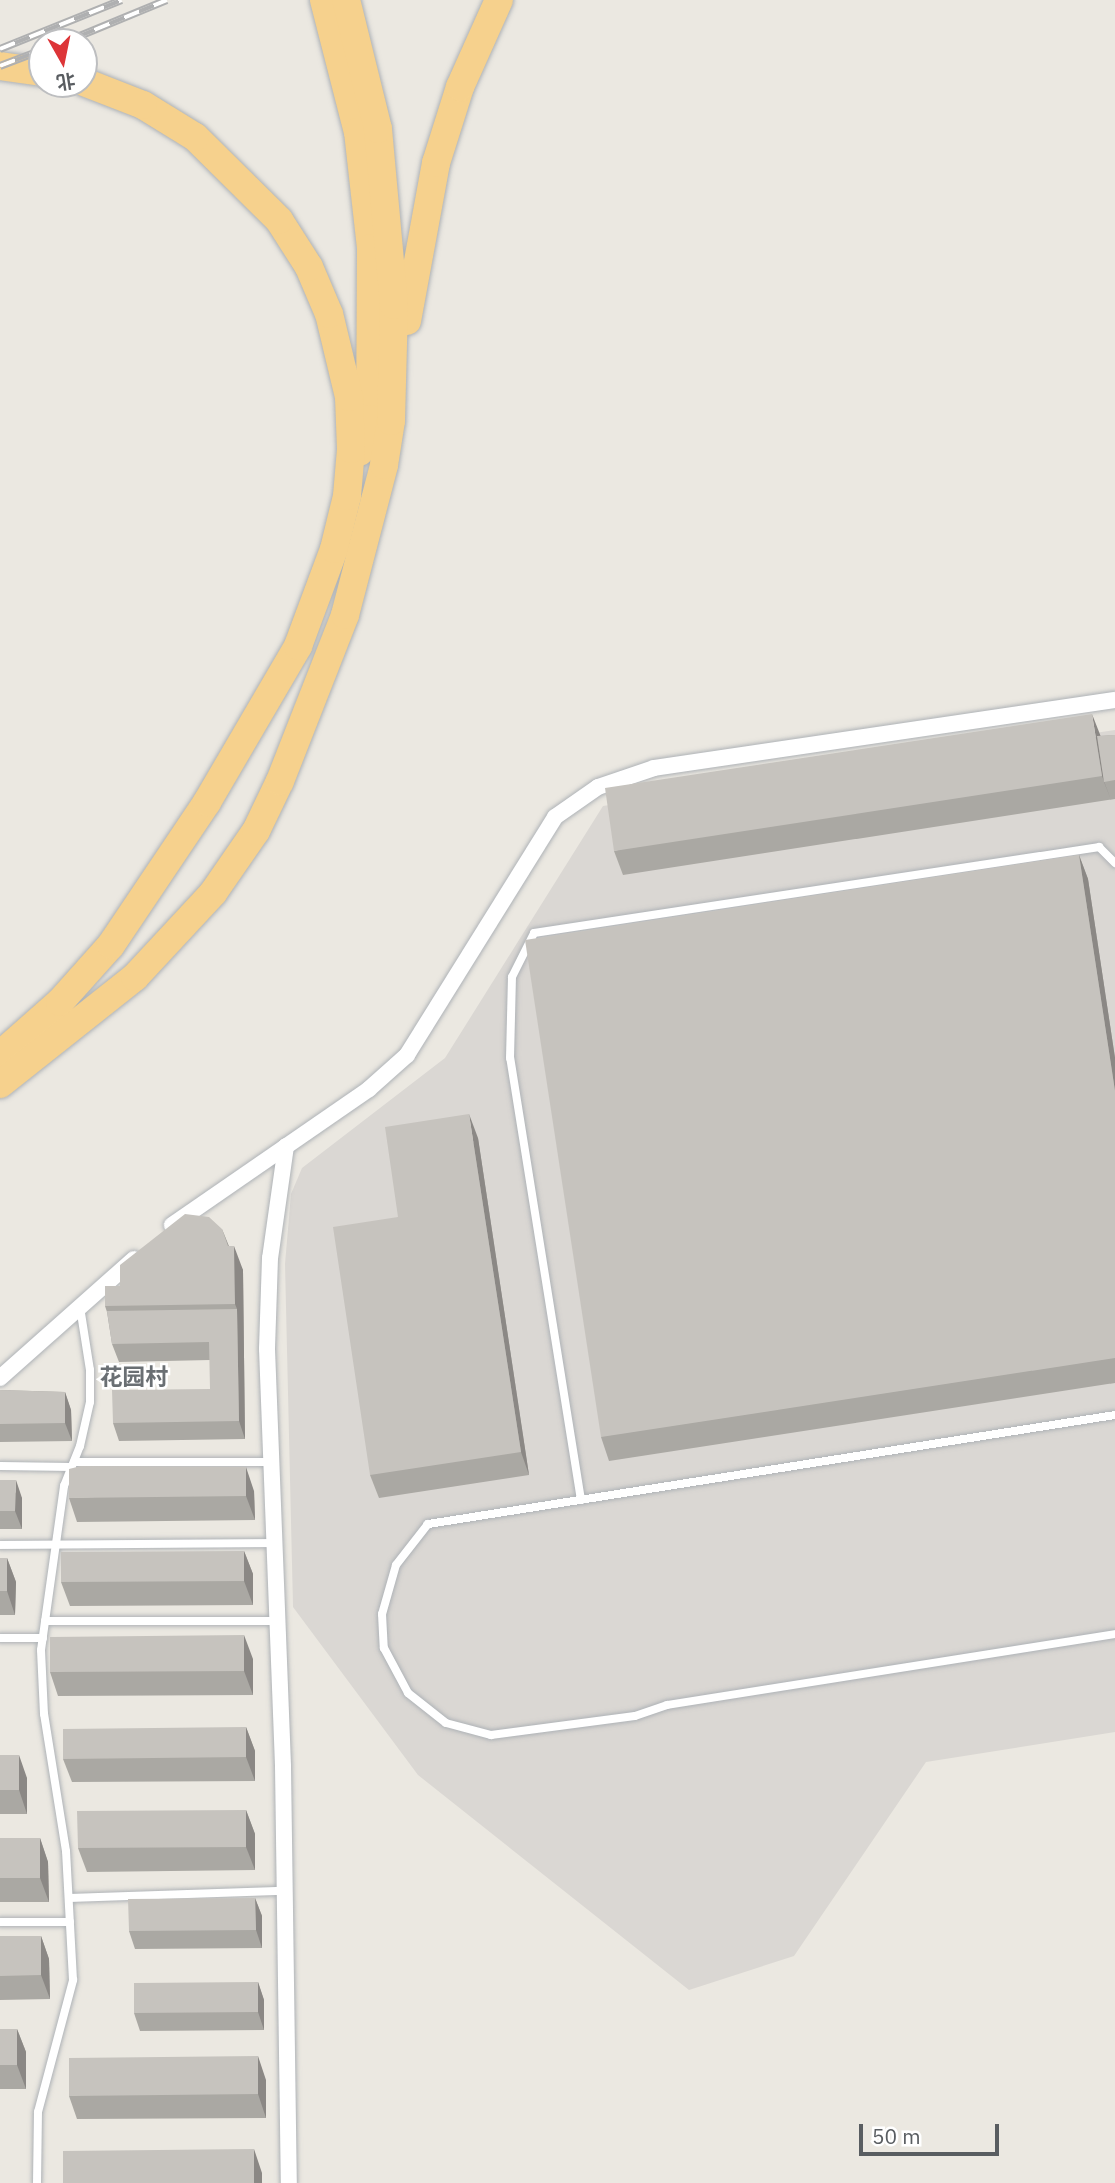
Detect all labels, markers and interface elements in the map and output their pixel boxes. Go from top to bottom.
north arrow [28,28,98,98]
text: 北 [55,68,77,95]
district label: 花园村 [100,1362,168,1390]
scale bar [863,2110,1003,2154]
text: 50 m [872,2122,921,2150]

